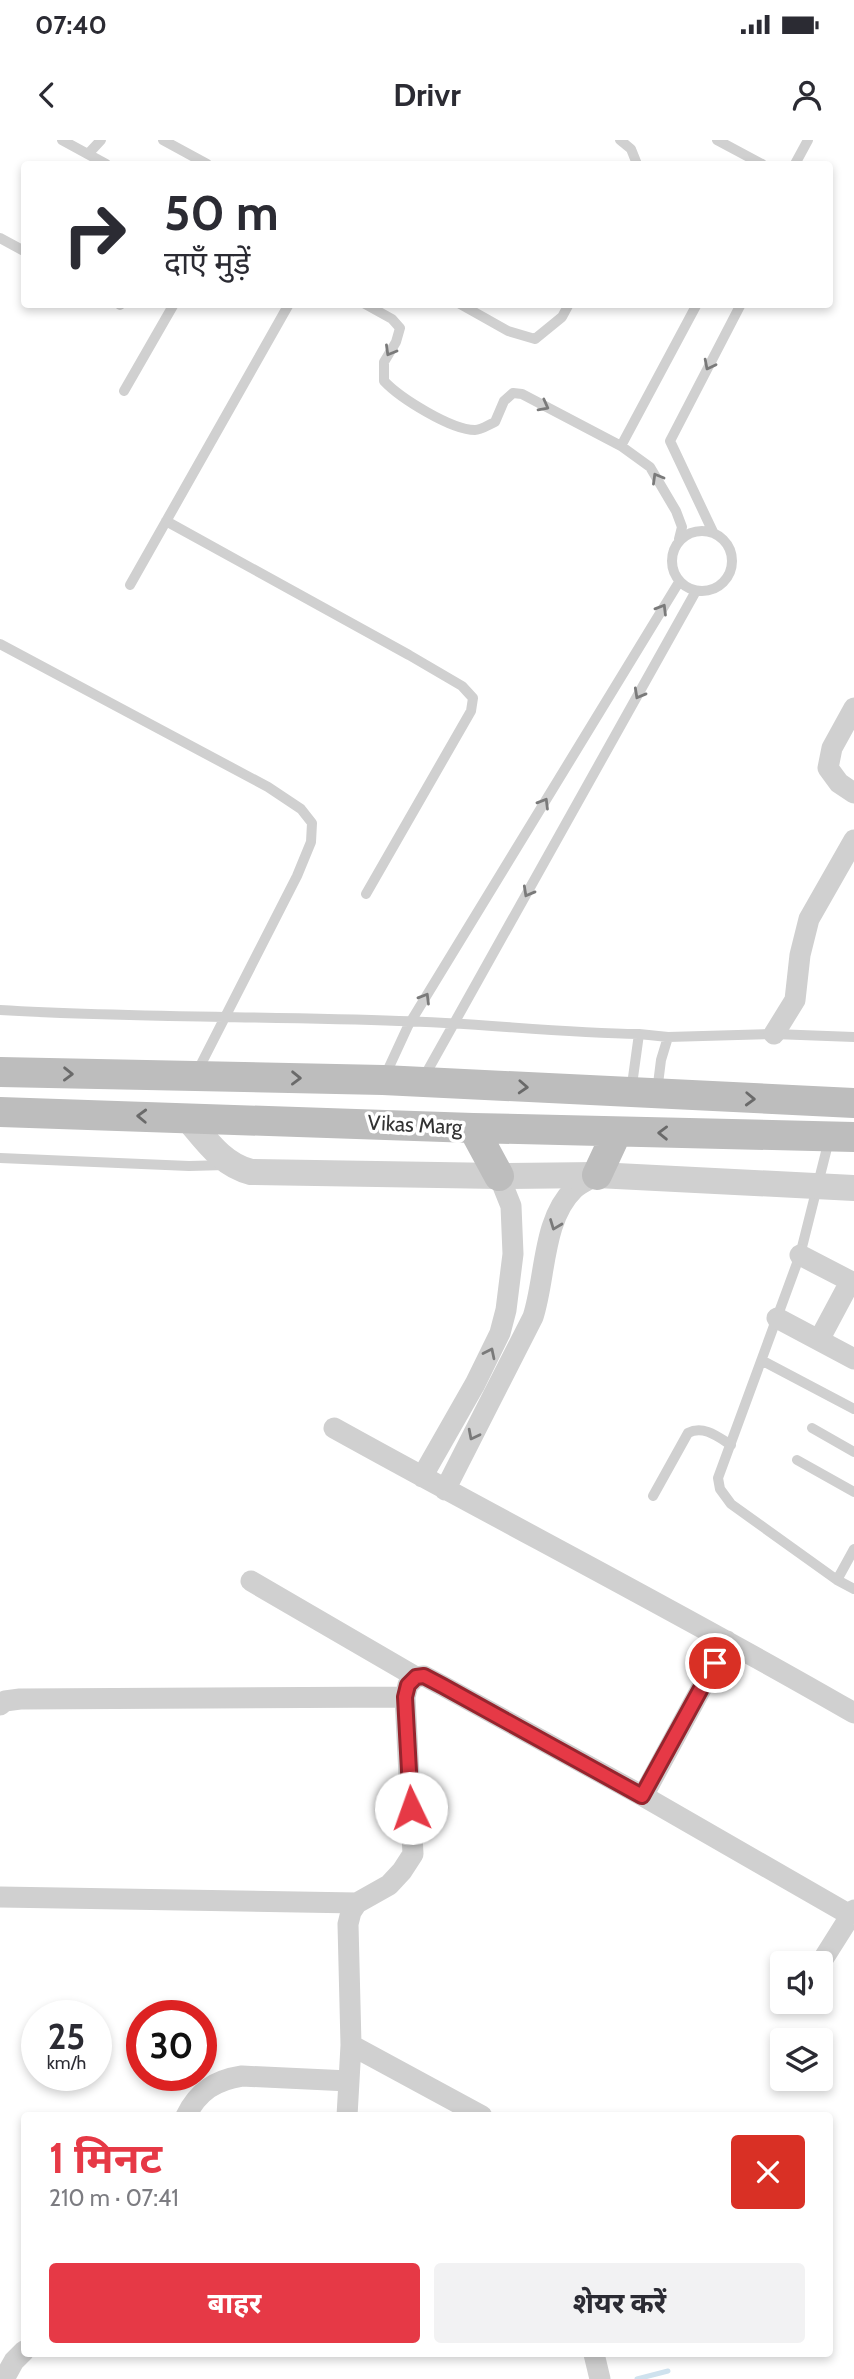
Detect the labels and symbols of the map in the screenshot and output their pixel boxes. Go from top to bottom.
one-way arrow [386,343,399,356]
one-way arrow [704,358,718,370]
one-way arrow [537,397,549,411]
one-way arrow [652,472,665,485]
one-way arrow [653,603,666,616]
one-way arrow [634,687,647,699]
one-way arrow [535,798,548,811]
one-way arrow [523,885,536,897]
one-way arrow [417,992,430,1005]
one-way arrow [63,1066,74,1081]
one-way arrow [290,1071,301,1086]
one-way arrow [518,1080,529,1095]
one-way arrow [745,1092,756,1107]
one-way arrow [136,1109,147,1124]
street label: Vikas Marg [367,1110,464,1139]
one-way arrow [658,1125,669,1140]
one-way arrow [549,1218,563,1230]
one-way arrow [482,1348,496,1360]
one-way arrow [468,1428,482,1440]
pin [685,1633,745,1693]
position arrow [374,1771,448,1845]
speed limit sign: 30 [126,2000,217,2091]

